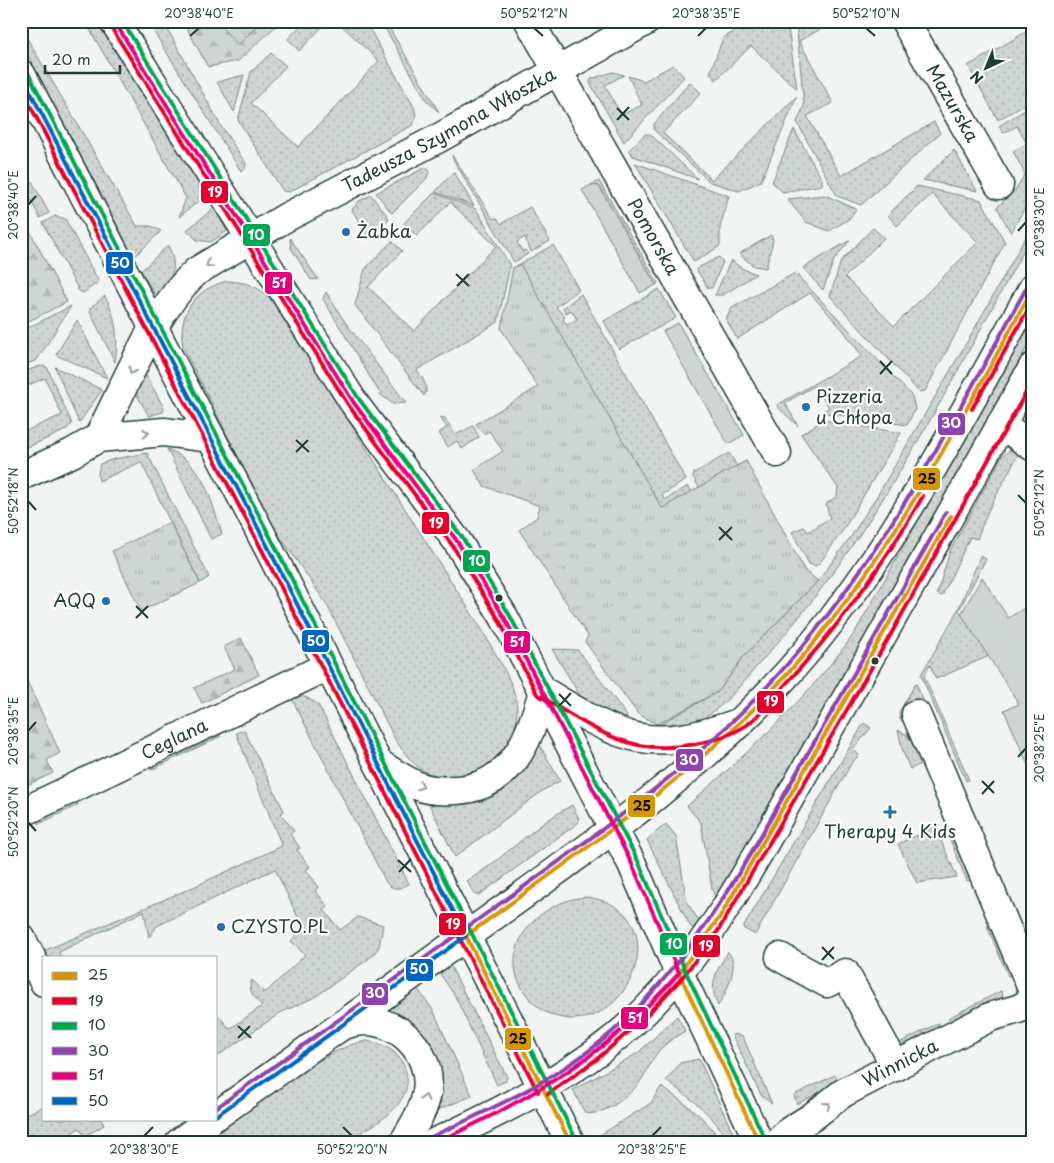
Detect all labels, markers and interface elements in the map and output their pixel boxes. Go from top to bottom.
text: 20°38'40"E [164,4,234,22]
text: 50°52'12"N [500,4,568,22]
text: 20°38'35"E [672,4,740,22]
text: 50°52'10"N [832,4,900,22]
scale bar [45,42,120,74]
north arrow [962,42,1012,92]
text: 20 m [52,47,91,70]
street label: Tadeusza Szymona Włoszka [337,59,561,198]
street label: Mazurska [920,59,987,147]
text: N [965,66,988,89]
text: 20°38'40"E [4,170,22,240]
line badge: 19 [200,180,229,204]
text: 19 [207,181,223,202]
text: 20°38'30"E [1030,187,1048,257]
street label: Pomorska [621,193,687,280]
place label: Żabka [356,217,412,244]
line badge: 10 [242,223,271,247]
text: 10 [247,224,265,245]
marker: Żabka [340,226,352,238]
line badge: 50 [105,251,134,275]
text: 50 [110,252,130,273]
one-way arrow [206,257,215,267]
line badge: 51 [264,271,293,295]
text: 51 [271,272,287,293]
one-way arrow [128,366,138,375]
place label: Pizzeria u Chłopa [816,382,892,430]
marker: Pizzeria u Chłopa [800,401,812,413]
line badge: 30 [937,412,966,436]
text: 30 [941,412,961,433]
one-way arrow [142,427,150,438]
text: 50°52'18"N [4,467,22,535]
line badge: 25 [912,467,941,491]
text: 25 [918,468,936,489]
text: 50°52'12"N [1030,469,1048,537]
line badge: 19 [421,511,450,535]
text: 19 [428,512,444,533]
line badge: 10 [462,549,491,573]
text: 10 [468,550,486,571]
place label: AQQ [53,586,96,613]
unlabelled marker [494,593,504,603]
marker: AQQ [100,595,112,607]
line badge: 50 [301,629,330,653]
text: 50 [306,630,326,651]
line badge: 51 [503,630,531,654]
text: 51 [509,631,525,652]
unlabelled marker [870,656,880,666]
line badge: 19 [756,690,785,714]
text: 19 [763,690,779,711]
text: 20°38'35"E [4,697,22,765]
street label: Ceglana [136,710,212,766]
text: 20°38'25"E [1030,713,1048,783]
line badge: 30 [675,748,704,772]
text: 30 [679,749,699,770]
one-way arrow [416,780,425,790]
text: 50°52'20"N [4,786,22,858]
line badge: 25 [627,794,656,818]
text: 25 [633,795,651,816]
marker: Therapy 4 Kids [883,805,897,819]
place label: Therapy 4 Kids [824,817,956,844]
place label: CZYSTO.PL [231,912,328,939]
line badge: 19 [438,912,467,936]
text: 19 [445,913,461,934]
marker: CZYSTO.PL [215,921,227,933]
line badge: 10 [659,932,688,956]
text: 10 [665,933,683,954]
line badge: 19 [692,934,721,958]
text: 19 [698,935,714,956]
legend [42,956,218,1120]
line badge: 50 [405,958,434,982]
text: 50 [409,958,429,979]
text: 25 [88,962,108,985]
line badge: 30 [361,982,389,1006]
text: 30 [365,982,385,1003]
text: 19 [88,988,104,1011]
line badge: 51 [620,1006,649,1030]
text: 51 [627,1007,643,1028]
text: 10 [88,1012,106,1035]
line badge: 25 [504,1027,532,1051]
text: 25 [509,1028,527,1049]
street label: Winnicka [857,1031,943,1093]
text: 30 [88,1038,109,1061]
text: 51 [88,1062,104,1085]
text: 50 [88,1088,109,1111]
one-way arrow [419,1094,430,1102]
one-way arrow [821,1102,830,1110]
text: 20°38'30"E [109,1140,179,1158]
text: 50°52'20"N [316,1140,388,1158]
text: 20°38'25"E [617,1140,687,1158]

